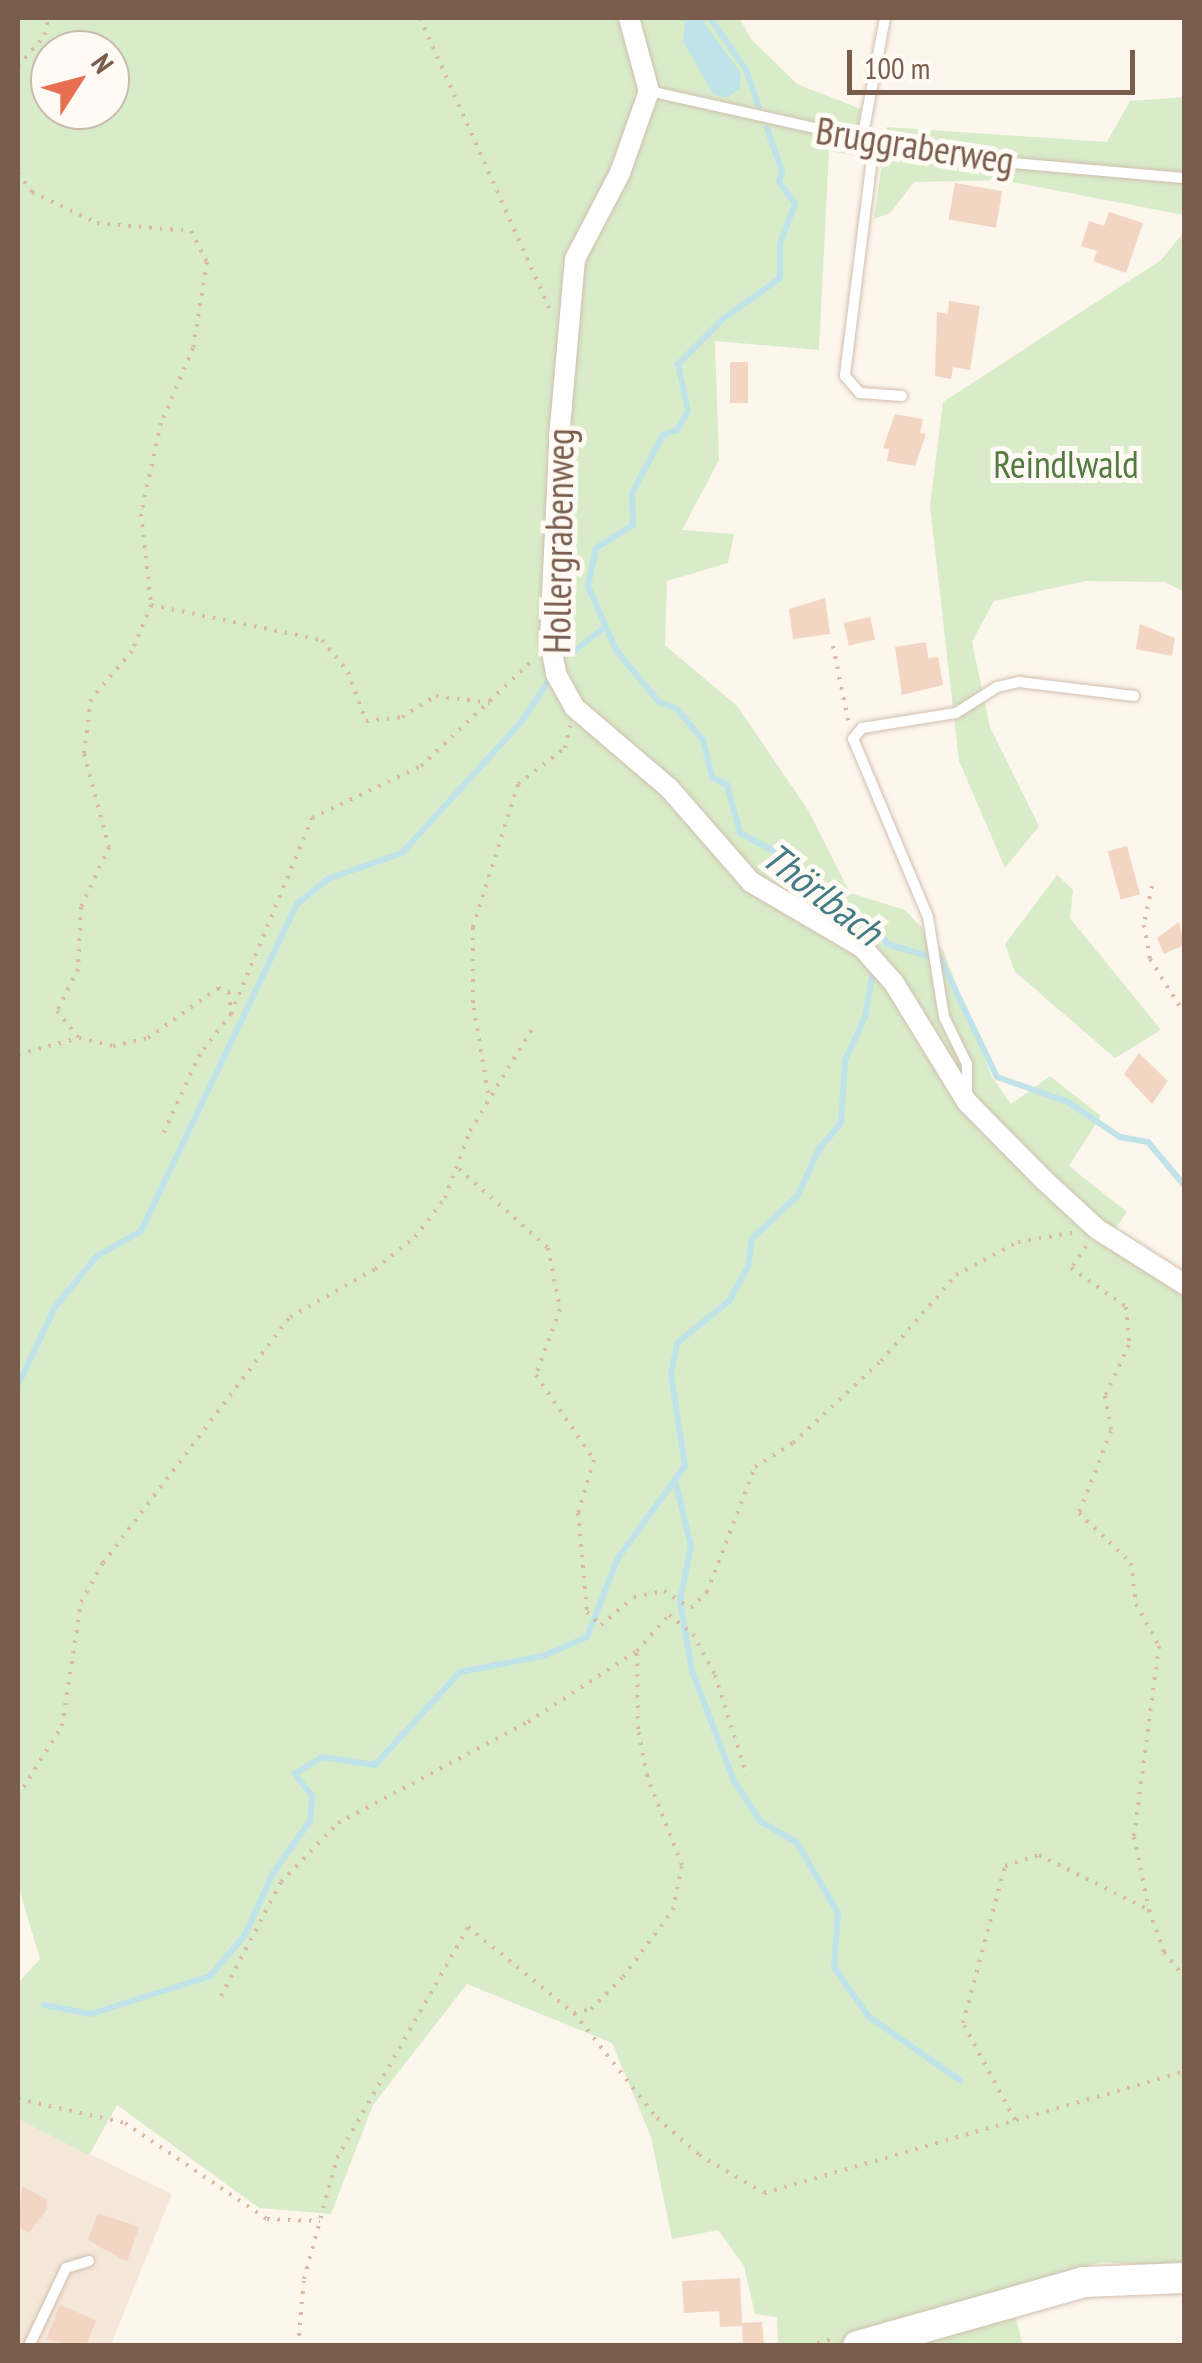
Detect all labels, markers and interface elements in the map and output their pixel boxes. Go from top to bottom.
north arrow [30,30,130,130]
scale bar [852,30,1140,92]
text: N [84,46,122,80]
text: 100 m [864,48,930,87]
street label: Bruggraberweg [813,107,1017,183]
street label: Hollergrabenweg [533,428,583,654]
park label: Reindlwald [993,441,1139,487]
water label: Thörlbach [754,832,892,954]

